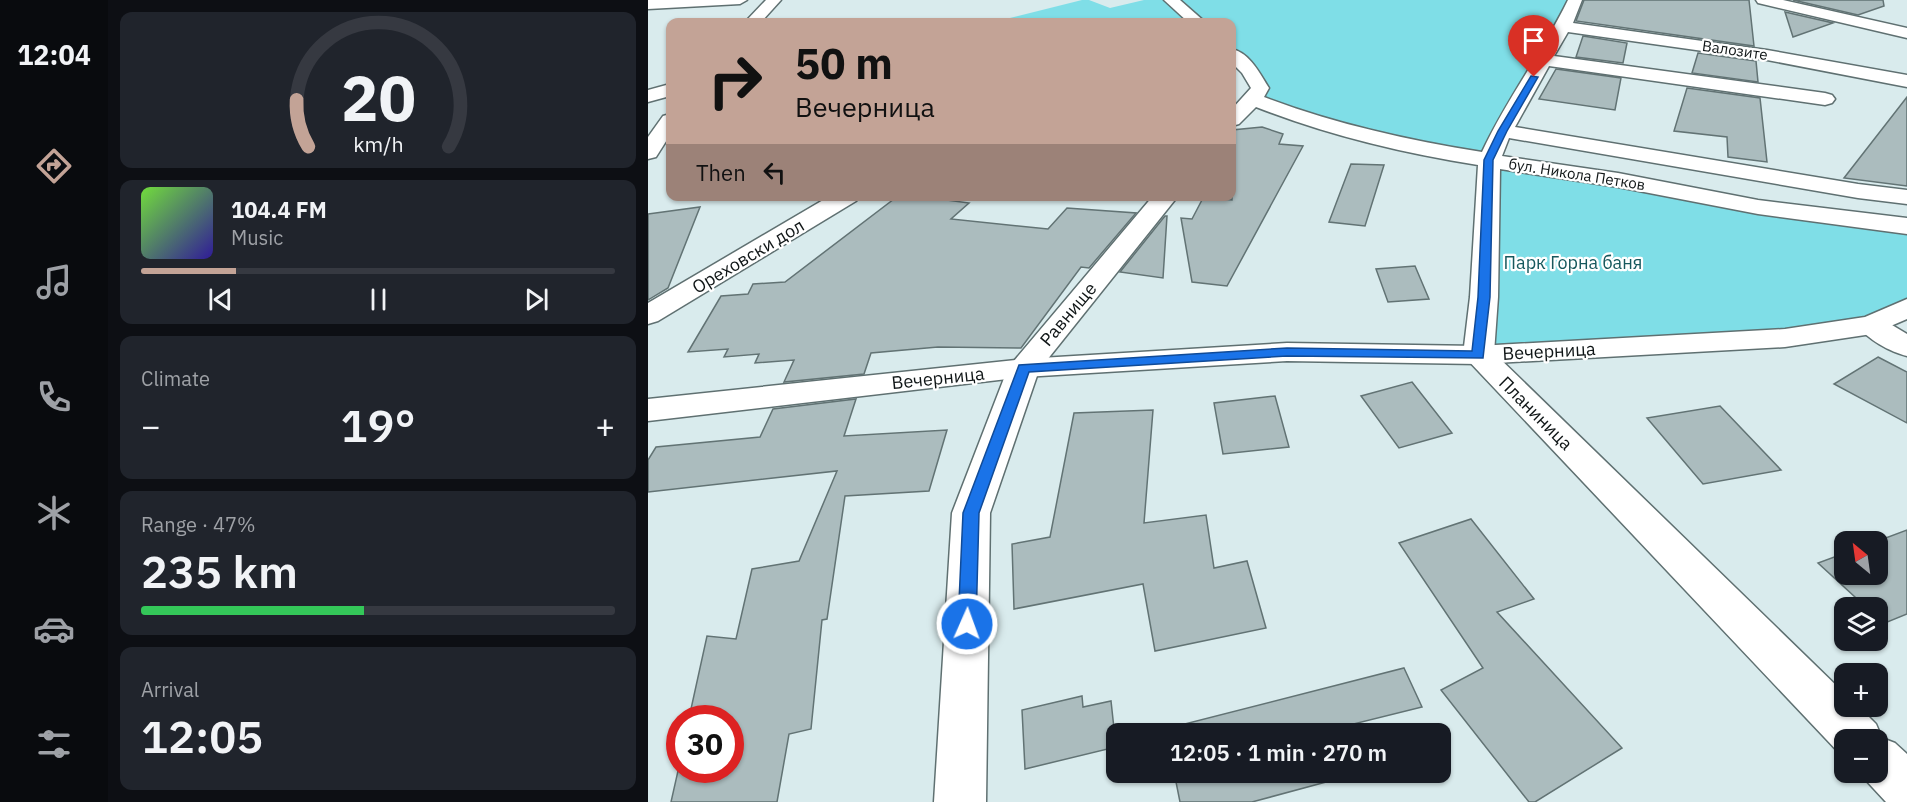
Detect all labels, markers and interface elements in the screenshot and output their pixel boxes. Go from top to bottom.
pin [1508,15,1559,77]
icon: arrive [1517,24,1550,57]
text: 50 m [795,36,893,91]
street label: Валозите [1701,36,1769,64]
text: 12:04 [17,37,91,72]
icon: right [696,42,774,120]
text: 20 [341,57,415,138]
text: Вечерница [795,89,935,124]
text: km/h [353,130,403,158]
icon: directions [33,145,75,187]
street label: бул. Никола Петков [1507,154,1647,194]
icon: left [758,156,791,189]
text: Then [696,158,746,187]
text: 104.4 FM [231,195,327,224]
street label: Ореховски дол [688,214,808,298]
text: Music [231,224,283,251]
park label: Парк Горна баня [1504,251,1642,274]
icon: music [33,261,75,303]
street label: Равнище [1035,277,1101,351]
icon: previous [204,283,237,316]
icon: pause [362,283,395,316]
icon: next [520,283,553,316]
street label: Вечерница [1502,337,1597,365]
street label: Вечерница [890,362,986,394]
text: Climate [141,365,210,392]
street label: Планиница [1494,371,1578,455]
icon: phone [33,376,75,418]
text: 19° [340,396,416,454]
text: − [141,404,161,447]
text: + [595,404,615,447]
icon: climate [33,492,75,534]
text: Range · 47% [141,511,256,538]
north arrow [1834,531,1888,585]
map controls [1834,531,1888,783]
text: 235 km [141,542,298,600]
position arrow [935,592,999,656]
button: layers [1834,597,1888,651]
icon: car [33,608,75,650]
button: + [1834,663,1888,717]
text: Arrival [141,676,199,703]
speed limit sign: 30 [666,705,744,783]
text: 12:05 [141,707,263,765]
icon: filters [33,723,75,765]
button: − [1834,729,1888,783]
text: 12:05 · 1 min · 270 m [1170,738,1387,767]

